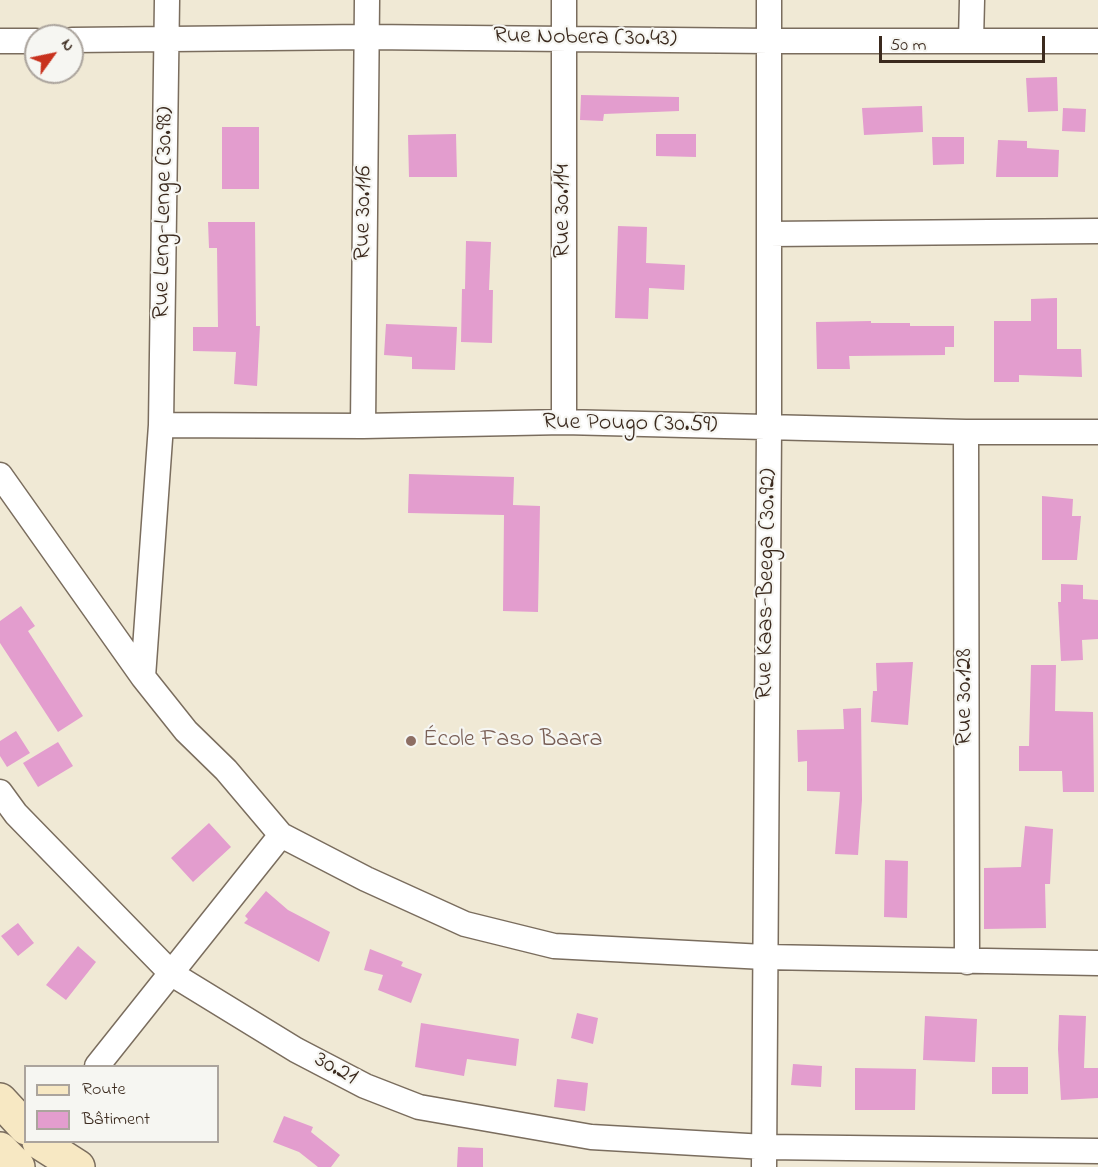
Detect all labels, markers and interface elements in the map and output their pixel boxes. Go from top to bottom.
street label: Rue Nobera (30.43) [493,23,677,55]
north arrow [24,24,84,84]
scale bar [882,24,1048,62]
text: 50 m [890,33,927,59]
text: N [54,34,80,56]
street label: Rue Leng-Lenge (30.98) [149,107,181,319]
street label: Rue 30.114 [550,164,578,258]
street label: Rue 30.116 [350,165,380,261]
street label: Rue Pougo (30.59) [542,409,718,441]
street label: Rue Kaas-Beega (30.92) [752,468,784,700]
street label: Rue 30.128 [952,648,980,746]
place label: École Faso Baara [423,727,602,755]
marker: École Faso Baara [404,734,418,748]
street label: 30.21 [308,1047,362,1093]
legend [24,1065,219,1143]
text: Route [82,1077,126,1103]
text: Bâtiment [82,1107,150,1133]

